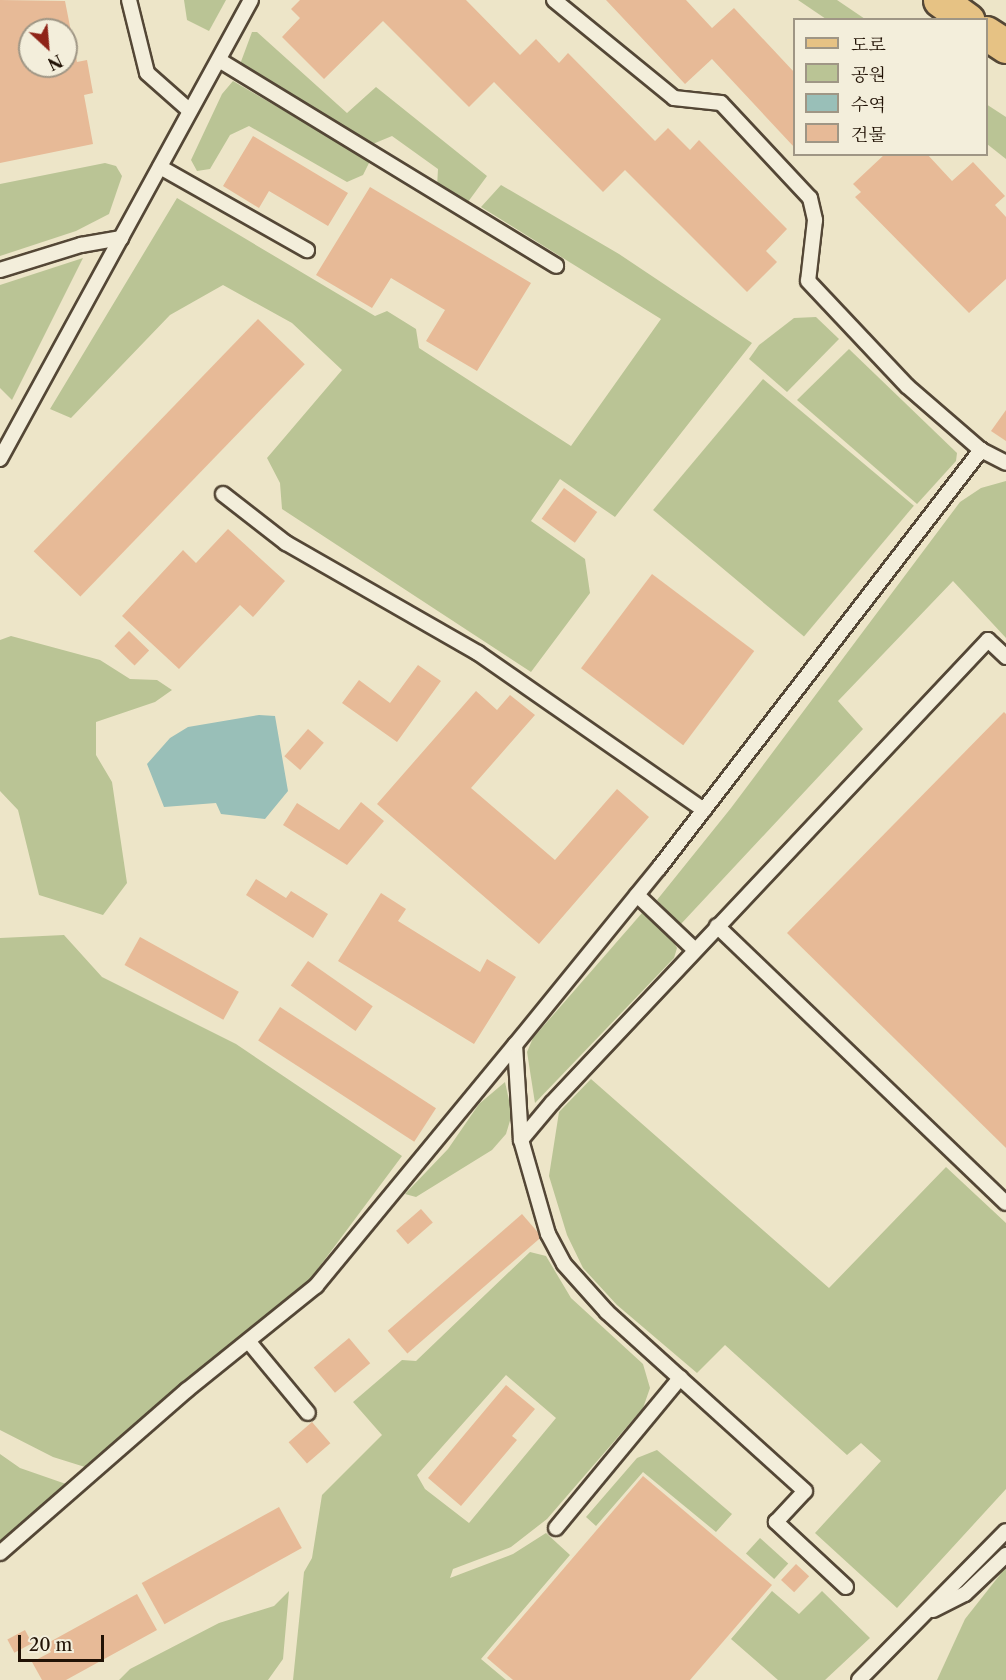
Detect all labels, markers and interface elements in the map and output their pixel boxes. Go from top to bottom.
north arrow [18,18,78,78]
legend [793,18,988,156]
text: 도로 [851,34,886,56]
text: N [44,50,66,74]
text: 공원 [851,64,886,86]
text: 수역 [851,94,886,116]
text: 건물 [851,124,886,146]
scale bar [21,1623,106,1661]
text: 20 m [29,1634,72,1656]

